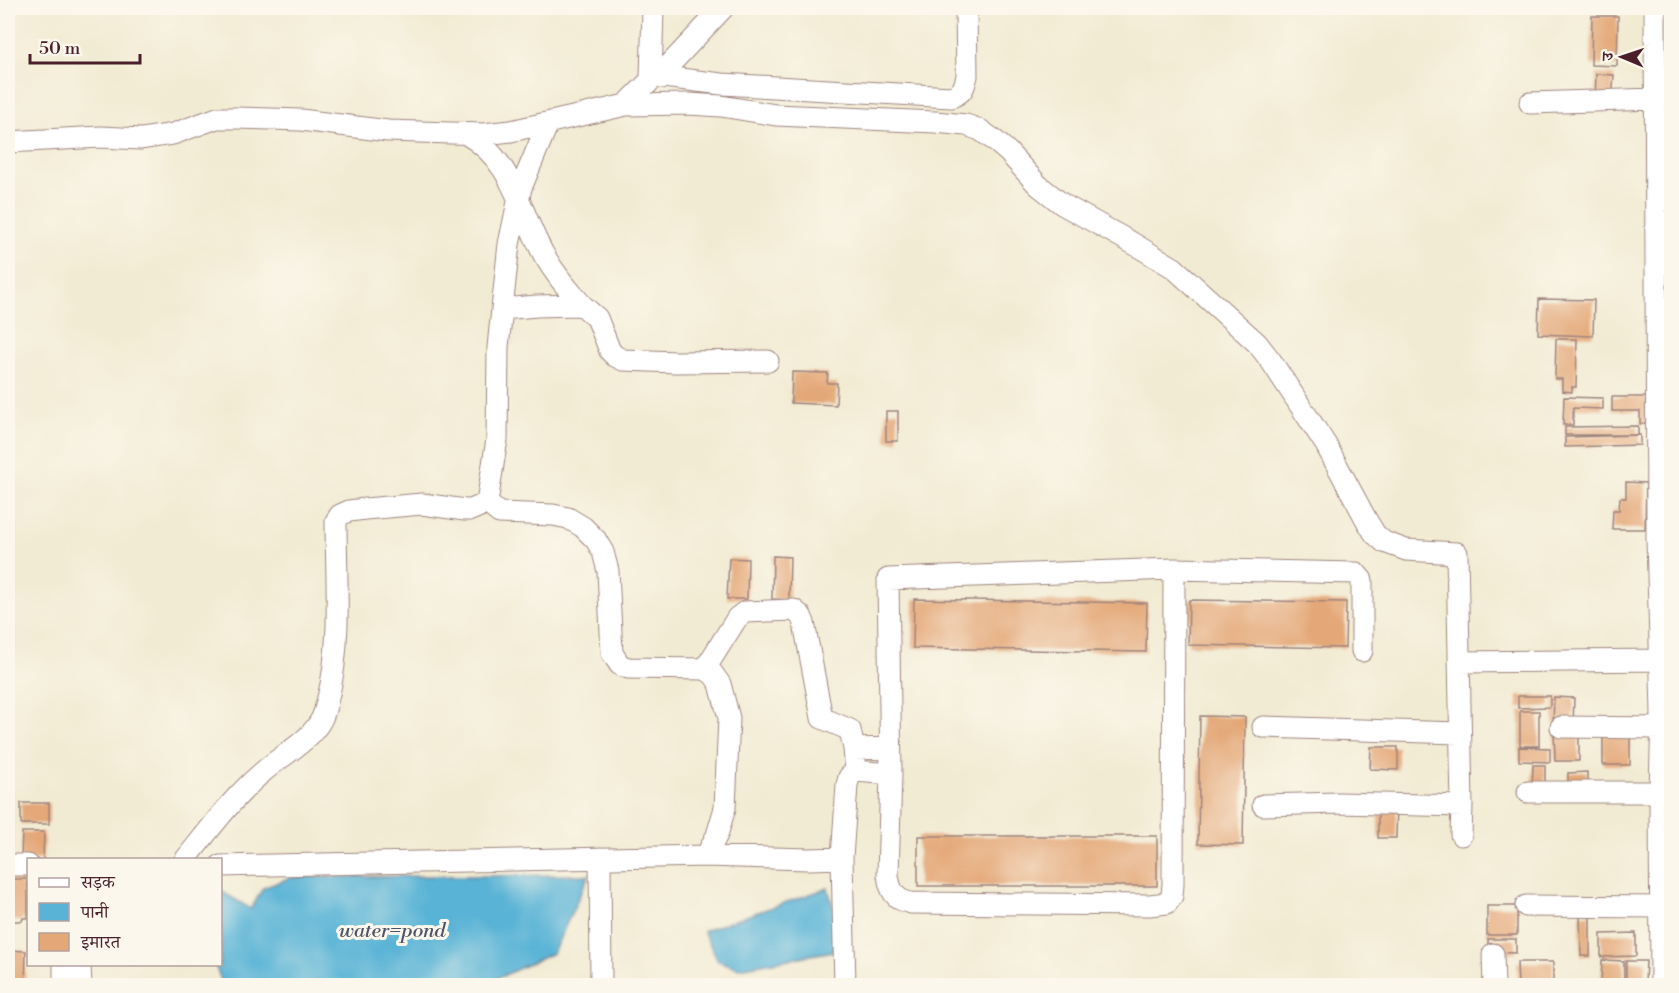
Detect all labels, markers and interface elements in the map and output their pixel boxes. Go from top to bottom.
scale bar [30,27,140,65]
north arrow [1592,27,1652,87]
text: 50 m [39,37,81,60]
text: उ [1598,50,1618,62]
legend [27,858,222,966]
text: सड़क [80,871,116,894]
text: पानी [80,901,110,924]
water label: water=pond [338,919,446,944]
text: इमारत [80,931,121,954]

